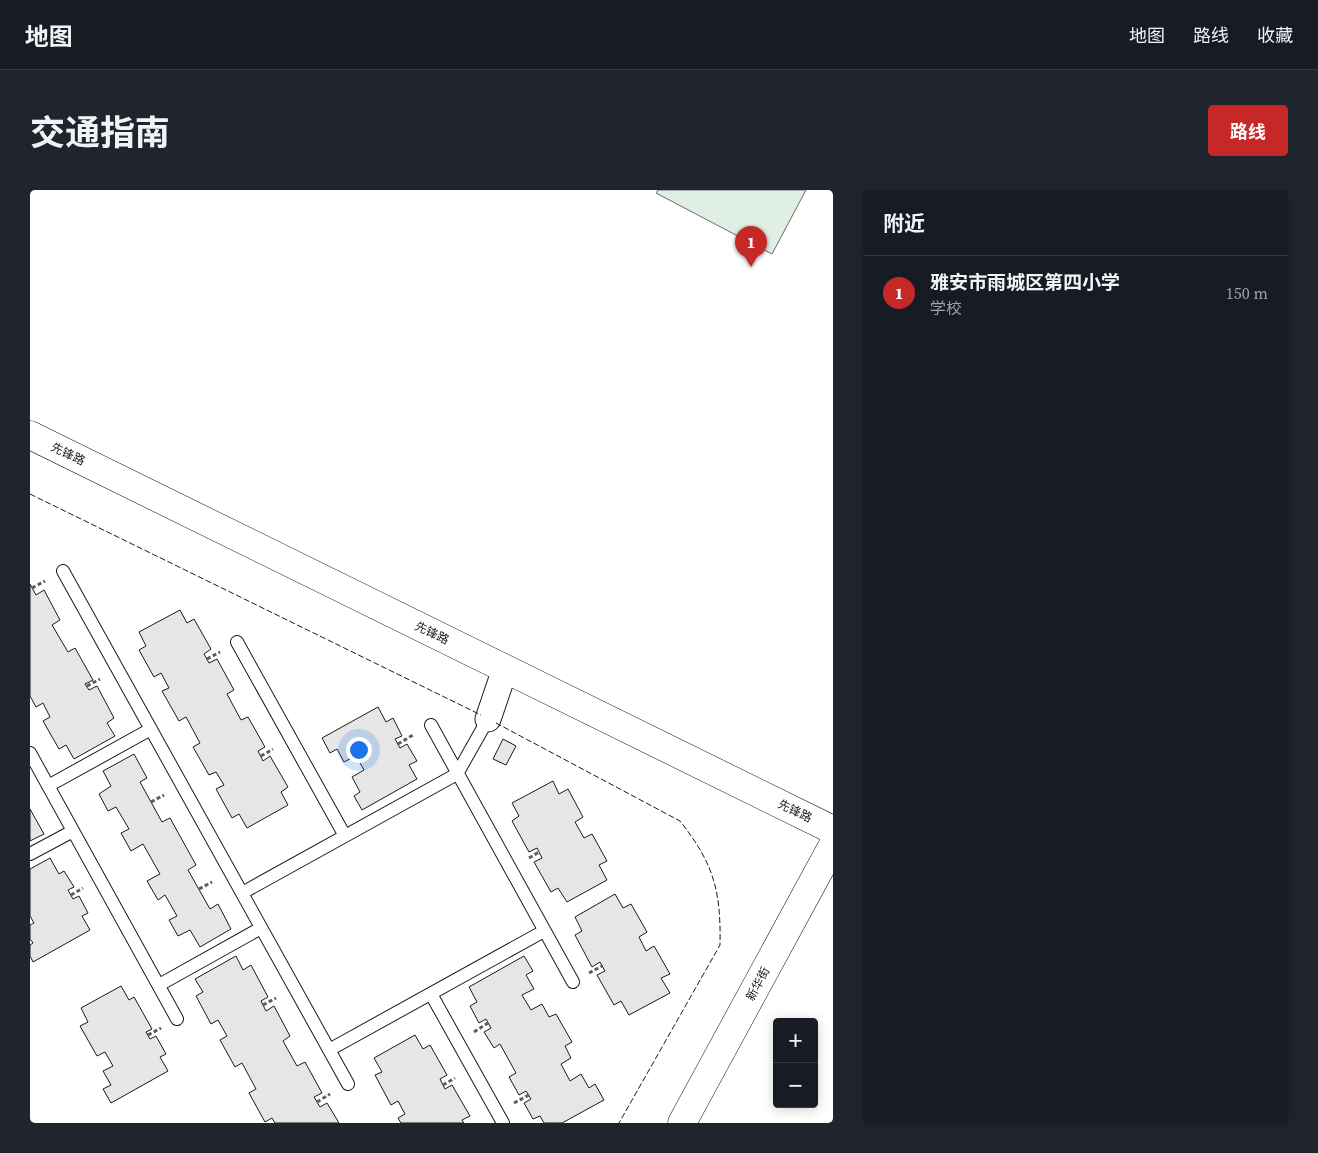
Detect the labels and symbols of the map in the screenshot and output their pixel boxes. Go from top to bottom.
pin: 1 [735,226,767,267]
street label: 先锋路 [48,439,88,469]
street label: 先锋路 [412,618,452,648]
your location [346,737,372,763]
street label: 先锋路 [775,796,815,826]
street label: 新华街 [742,964,774,1004]

